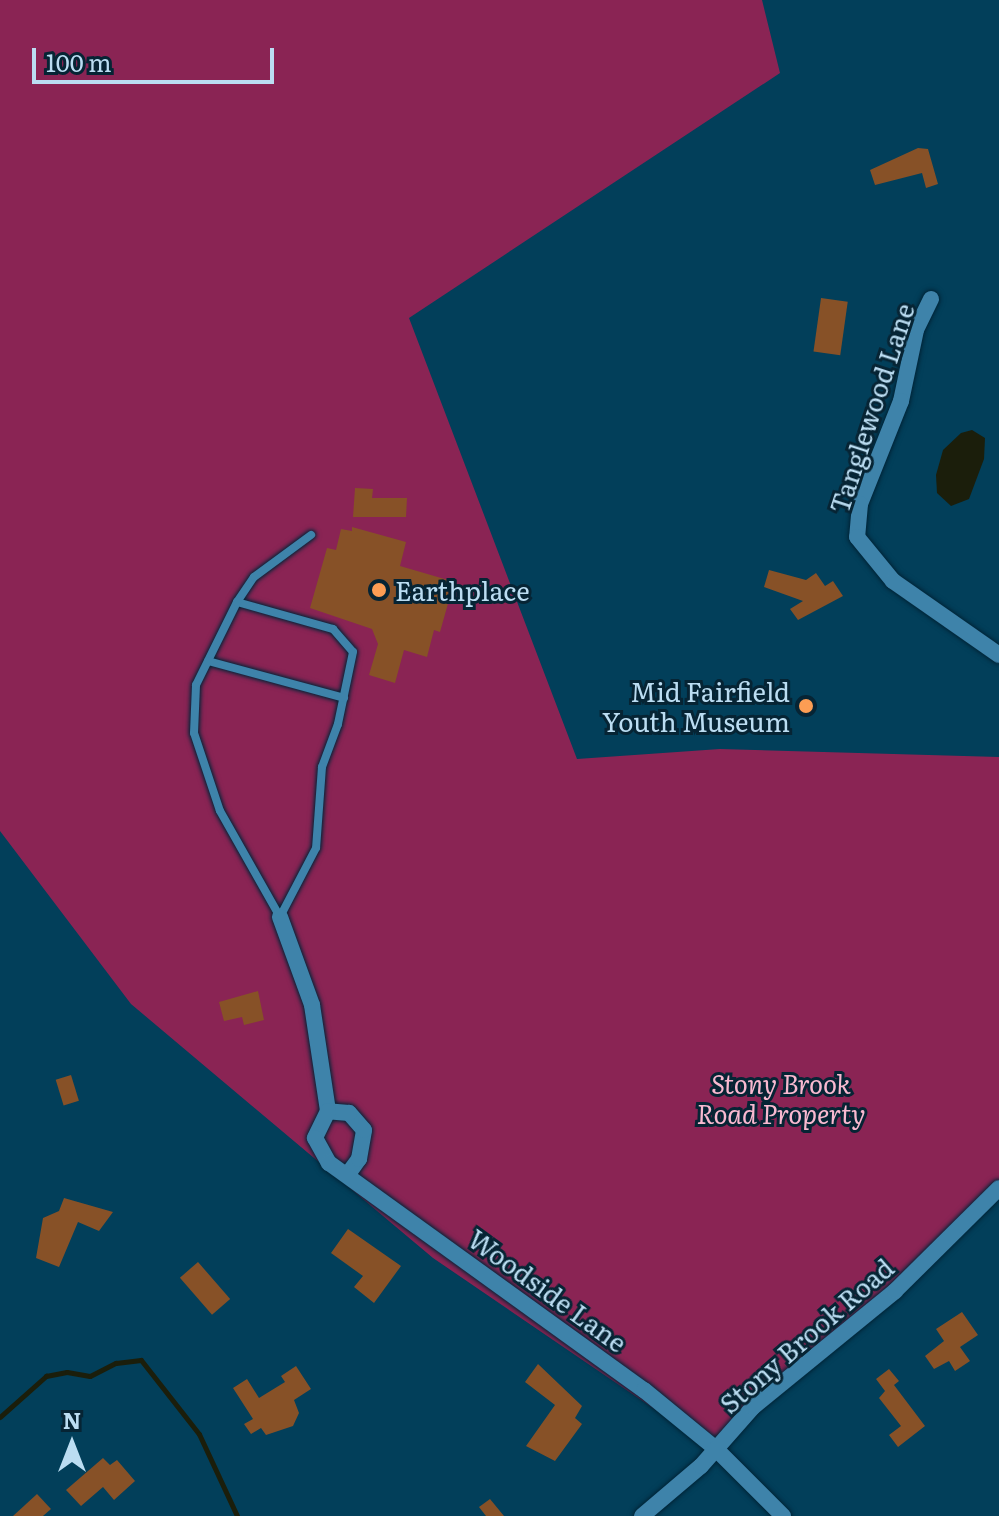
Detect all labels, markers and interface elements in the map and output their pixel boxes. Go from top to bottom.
scale bar [36,32,278,82]
text: 100 m [46,44,112,79]
street label: Tanglewood Lane [822,299,920,517]
place label: Earthplace [395,574,530,606]
marker: Earthplace [370,581,388,599]
place label: Mid Fairfield Youth Museum [602,675,790,736]
marker: Mid Fairfield Youth Museum [797,697,815,715]
park label: Stony Brook Road Property [697,1067,865,1128]
street label: Woodside Lane [463,1222,633,1358]
street label: Stony Brook Road [713,1251,899,1419]
text: N [63,1403,81,1436]
north arrow [32,1404,112,1484]

